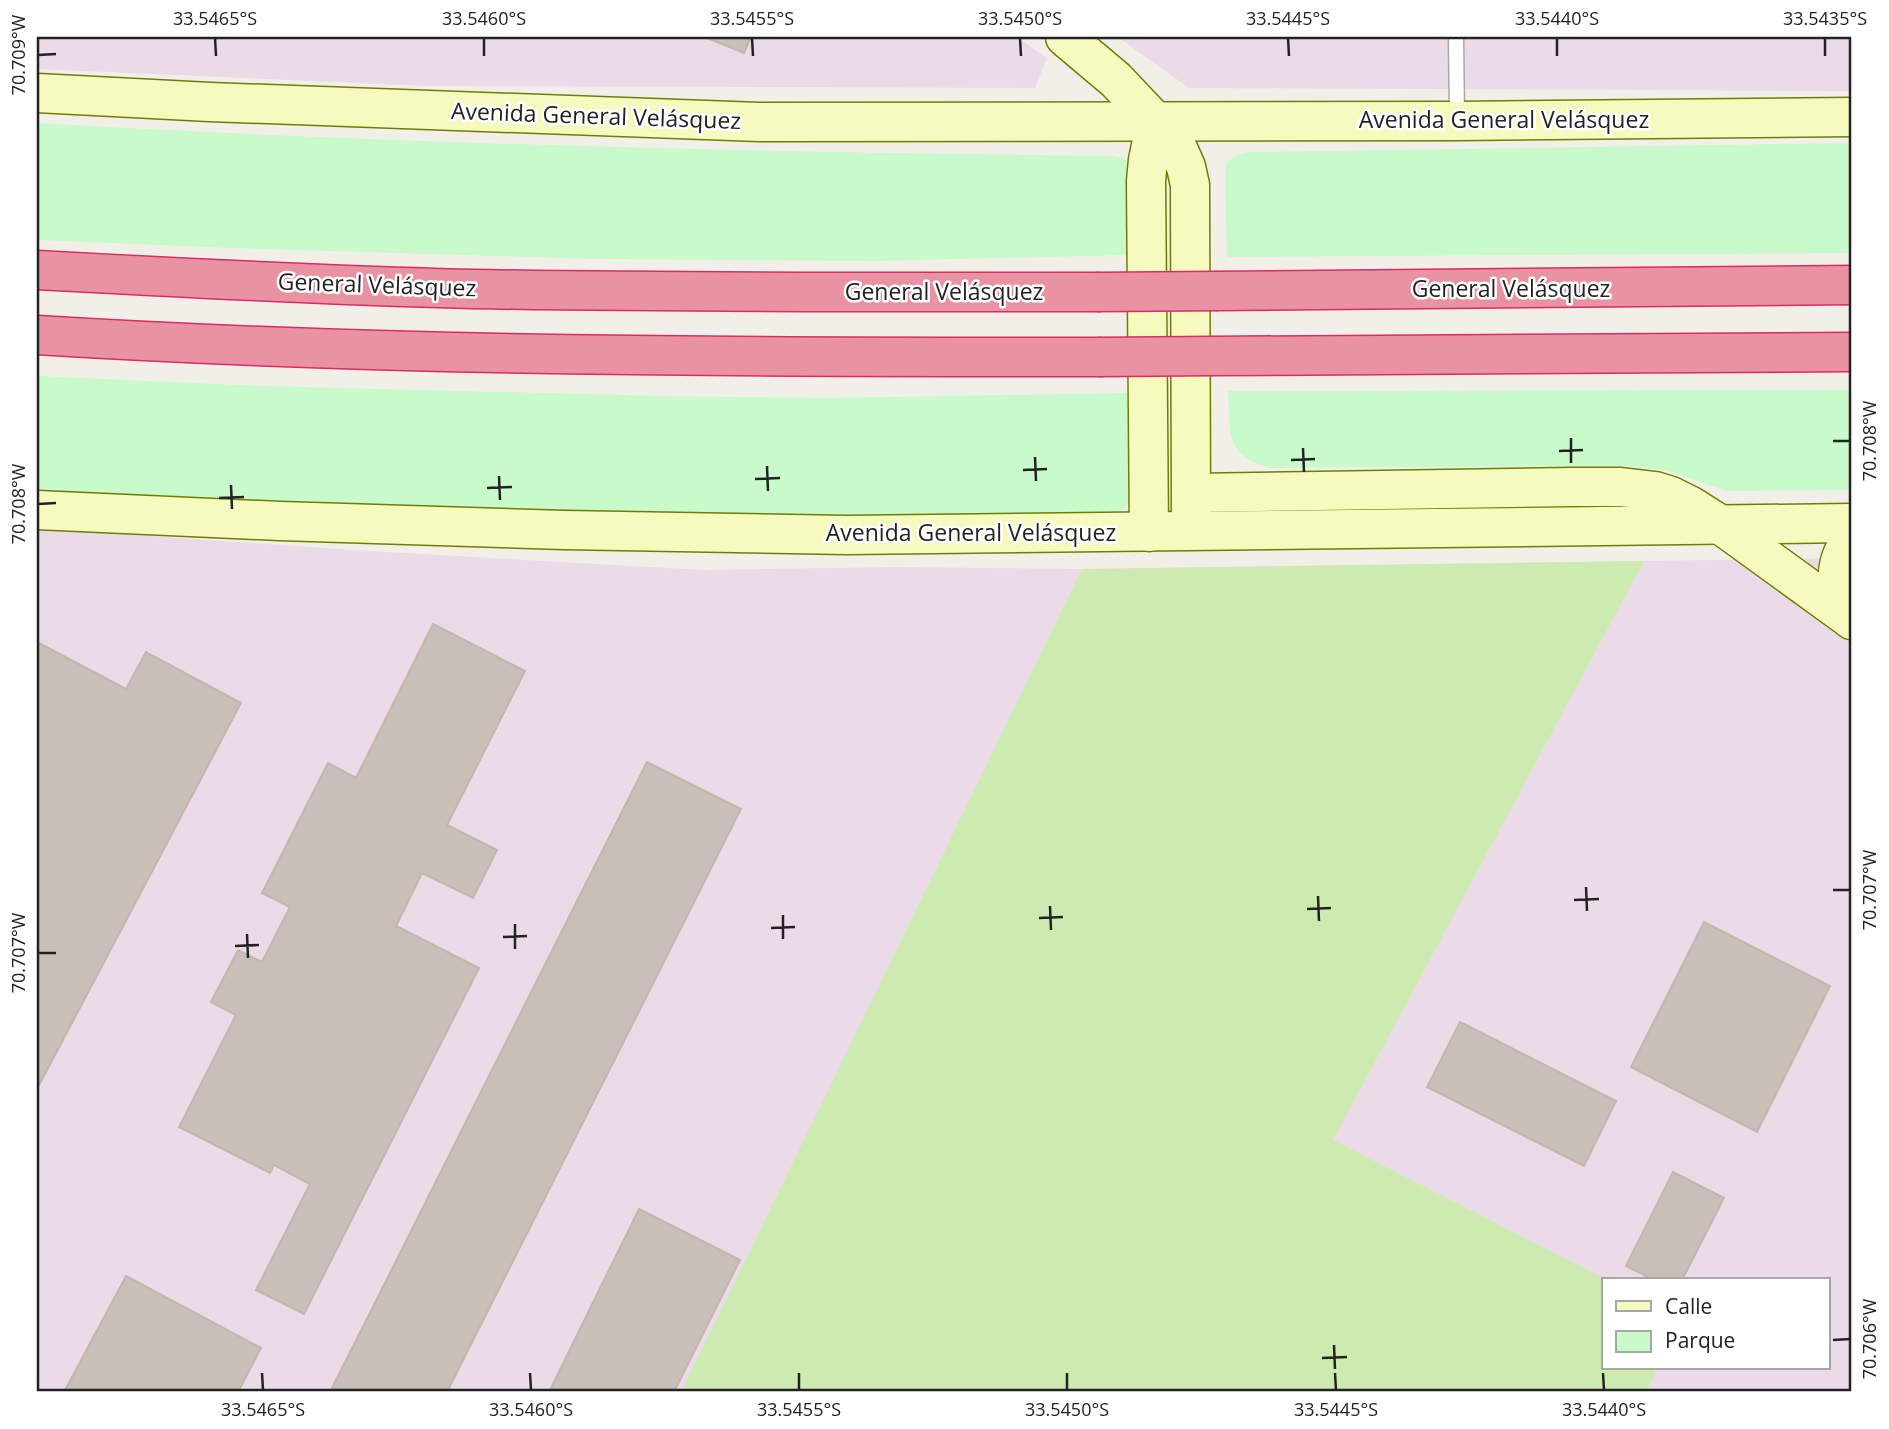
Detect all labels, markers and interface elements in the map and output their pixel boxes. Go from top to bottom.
text: 33.5465°S [173,6,257,30]
text: 33.5460°S [442,6,526,30]
text: 33.5455°S [710,6,794,30]
text: 33.5450°S [978,6,1062,30]
text: 33.5445°S [1246,6,1330,30]
text: 33.5440°S [1515,6,1599,30]
text: 33.5435°S [1783,6,1867,30]
text: 70.709°W [6,14,30,95]
street label: Avenida General Velásquez [450,94,742,136]
street label: Avenida General Velásquez [1359,103,1649,135]
street label: General Velásquez [277,265,477,303]
street label: General Velásquez [1412,272,1610,304]
street label: General Velásquez [845,275,1043,307]
text: 70.708°W [1857,400,1881,481]
text: 70.708°W [6,463,30,544]
street label: Avenida General Velásquez [826,516,1116,548]
text: 70.707°W [1857,849,1881,930]
text: 70.707°W [6,912,30,993]
legend [1602,1278,1829,1370]
text: Calle [1665,1292,1712,1320]
text: 70.706°W [1857,1298,1881,1379]
text: Parque [1665,1326,1735,1354]
text: 33.5465°S [221,1397,305,1421]
text: 33.5460°S [489,1397,573,1421]
text: 33.5455°S [757,1397,841,1421]
text: 33.5450°S [1025,1397,1109,1421]
text: 33.5445°S [1294,1397,1378,1421]
text: 33.5440°S [1562,1397,1646,1421]

